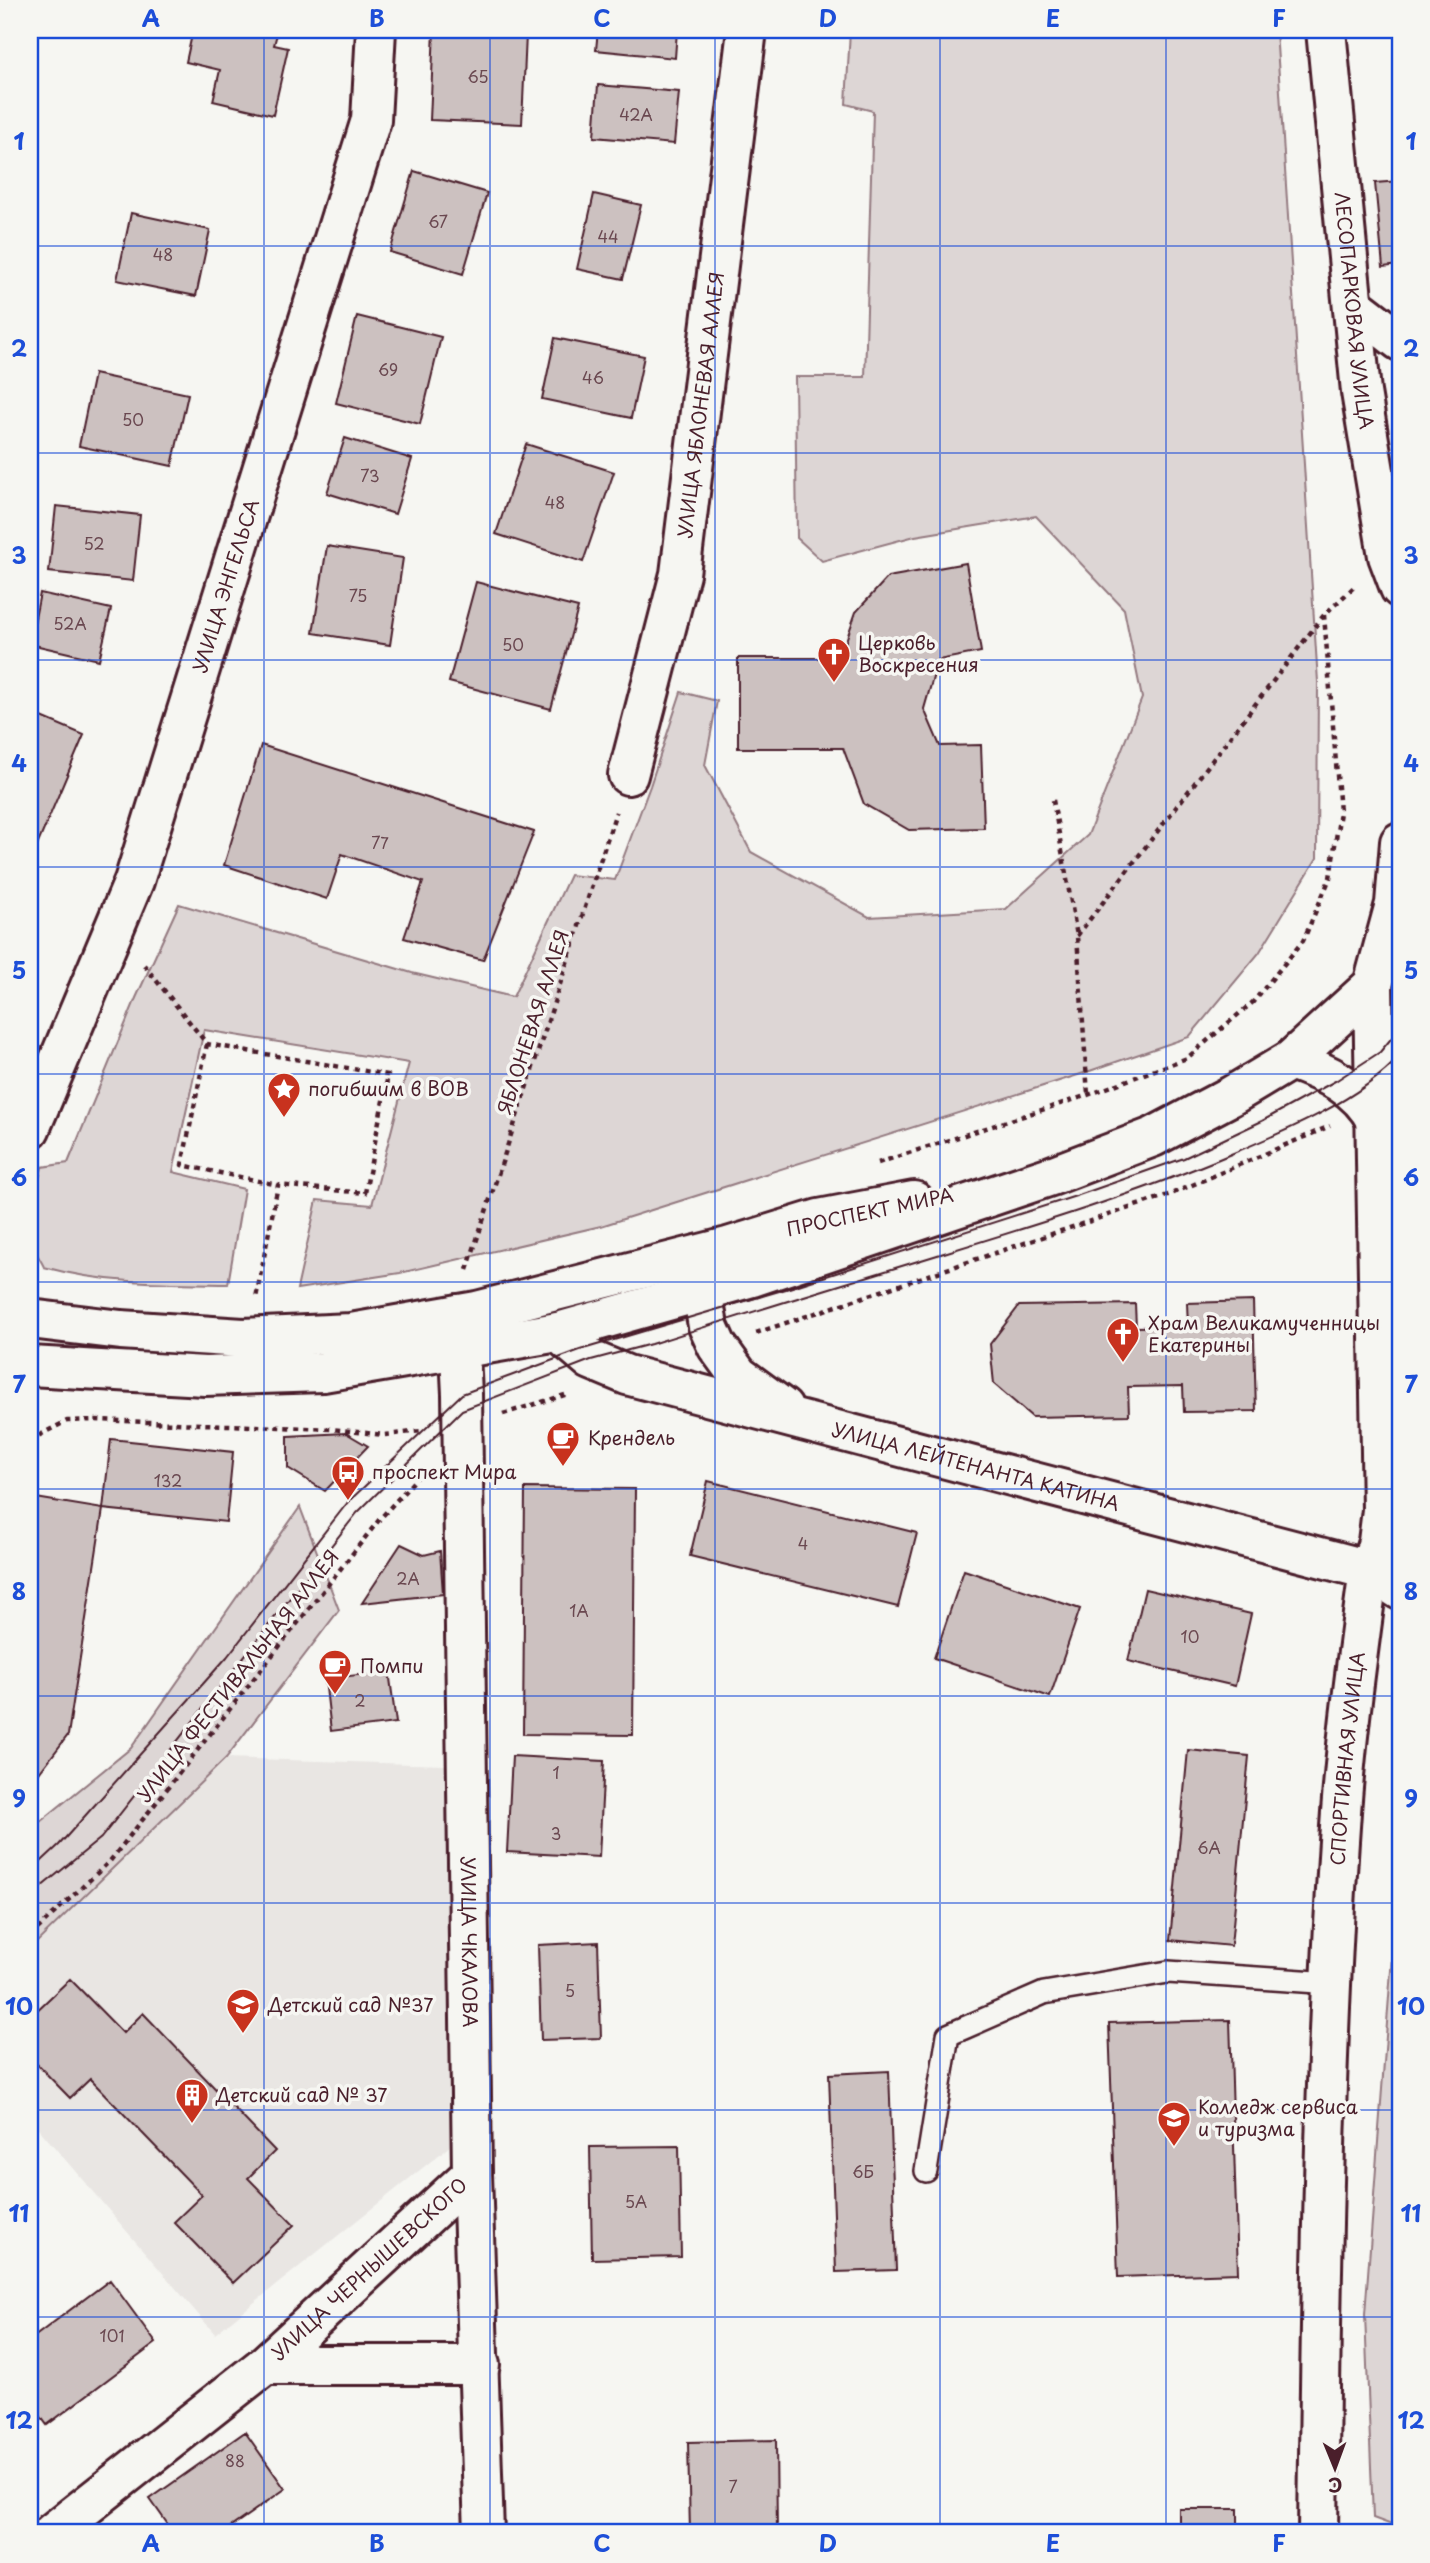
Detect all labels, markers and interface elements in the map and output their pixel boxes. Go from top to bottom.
text: A [142,0,160,35]
text: B [369,0,385,35]
text: C [593,0,611,35]
text: D [819,0,837,35]
text: E [1046,0,1060,35]
text: F [1272,0,1286,35]
house number: 65 [467,64,489,88]
house number: 42А [619,102,653,126]
text: 1 [14,123,25,158]
text: 1 [1406,123,1417,158]
street label: ЛЕСОПАРКОВАЯ УЛИЦА [1329,191,1382,431]
house number: 67 [428,209,448,233]
house number: 44 [597,224,619,248]
house number: 48 [153,242,173,266]
street label: УЛИЦА ЯБЛОНЕВАЯ АЛЛЕЯ [670,270,730,539]
text: 2 [11,330,27,365]
text: 2 [1403,330,1419,365]
house number: 69 [378,357,398,381]
house number: 46 [582,365,604,389]
house number: 50 [122,407,144,431]
house number: 73 [360,463,380,487]
house number: 48 [545,490,565,514]
street label: УЛИЦА ЭНГЕЛЬСА [185,495,265,676]
house number: 52 [83,531,105,555]
text: 3 [11,537,27,572]
text: 3 [1403,537,1419,572]
house number: 75 [349,583,367,607]
house number: 52А [53,611,87,635]
place label: Церковь Воскресения [858,628,979,678]
house number: 50 [502,632,524,656]
church icon: Церковь Воскресения [815,635,853,684]
text: 4 [11,745,27,780]
text: 4 [1403,745,1419,780]
house number: 77 [371,830,389,854]
street label: ЯБЛОНЕВАЯ АЛЛЕЯ [489,926,575,1117]
text: 5 [12,952,26,987]
text: 5 [1404,952,1418,987]
place icon: погибшим в ВОВ [265,1070,303,1119]
place label: погибшим в ВОВ [308,1074,468,1102]
text: 6 [11,1159,27,1194]
text: 6 [1403,1159,1419,1194]
street label: ПРОСПЕКТ МИРА [784,1180,956,1242]
place label: Храм Великамученницы Екатерины [1148,1308,1380,1358]
church icon: Храм Великамученницы Екатерины [1104,1315,1142,1364]
text: 7 [12,1366,26,1401]
text: 7 [1404,1366,1418,1401]
street label: УЛИЦА ЛЕЙТЕНАНТА КАТИНА [829,1415,1123,1517]
cafe icon: Крендель [544,1419,582,1468]
place label: Крендель [588,1423,675,1451]
bus stop icon: проспект Мира [329,1453,367,1502]
place label: проспект Мира [372,1457,517,1485]
house number: 132 [154,1468,182,1492]
house number: 4 [798,1531,808,1555]
street label: УЛИЦА ФЕСТИВАЛЬНАЯ АЛЛЕЯ [130,1543,345,1807]
house number: 2А [396,1566,420,1590]
text: 8 [12,1573,26,1608]
text: 8 [1404,1573,1418,1608]
house number: 1А [569,1598,589,1622]
house number: 10 [1181,1624,1199,1648]
cafe icon: Помпи [316,1647,354,1696]
street label: СПОРТИВНАЯ УЛИЦА [1322,1650,1371,1867]
place label: Помпи [360,1651,424,1679]
house number: 2 [354,1688,366,1712]
house number: 1 [552,1760,560,1784]
text: 9 [12,1780,26,1815]
text: 9 [1404,1780,1418,1815]
house number: 3 [551,1821,561,1845]
house number: 6А [1197,1835,1221,1859]
street label: УЛИЦА ЧКАЛОВА [455,1856,485,2028]
house number: 5 [565,1978,575,2002]
school or university icon: Детский сад №37 [224,1986,262,2035]
text: 10 [5,1988,33,2023]
text: 10 [1397,1988,1425,2023]
place label: Детский сад №37 [267,1990,433,2018]
building icon: Детский сад № 37 [173,2076,211,2125]
place label: Детский сад № 37 [215,2080,387,2108]
place label: Колледж сервиса и туризма [1198,2092,1358,2142]
school or university icon: Колледж сервиса и туризма [1155,2099,1193,2148]
house number: 6Б [852,2159,874,2183]
street label: УЛИЦА ЧЕРНЫШЕВСКОГО [264,2170,473,2366]
house number: 5А [625,2189,647,2213]
text: 11 [9,2195,30,2230]
text: 11 [1401,2195,1422,2230]
house number: 101 [100,2323,124,2347]
text: 12 [5,2402,33,2437]
text: 12 [1397,2402,1425,2437]
north arrow [1300,2434,1370,2504]
house number: 88 [225,2448,245,2472]
text: С [1328,2472,1343,2500]
house number: 7 [728,2474,738,2498]
text: A [142,2525,160,2560]
text: B [369,2525,385,2560]
text: C [593,2525,611,2560]
text: D [819,2525,837,2560]
text: E [1046,2525,1060,2560]
text: F [1272,2525,1286,2560]

